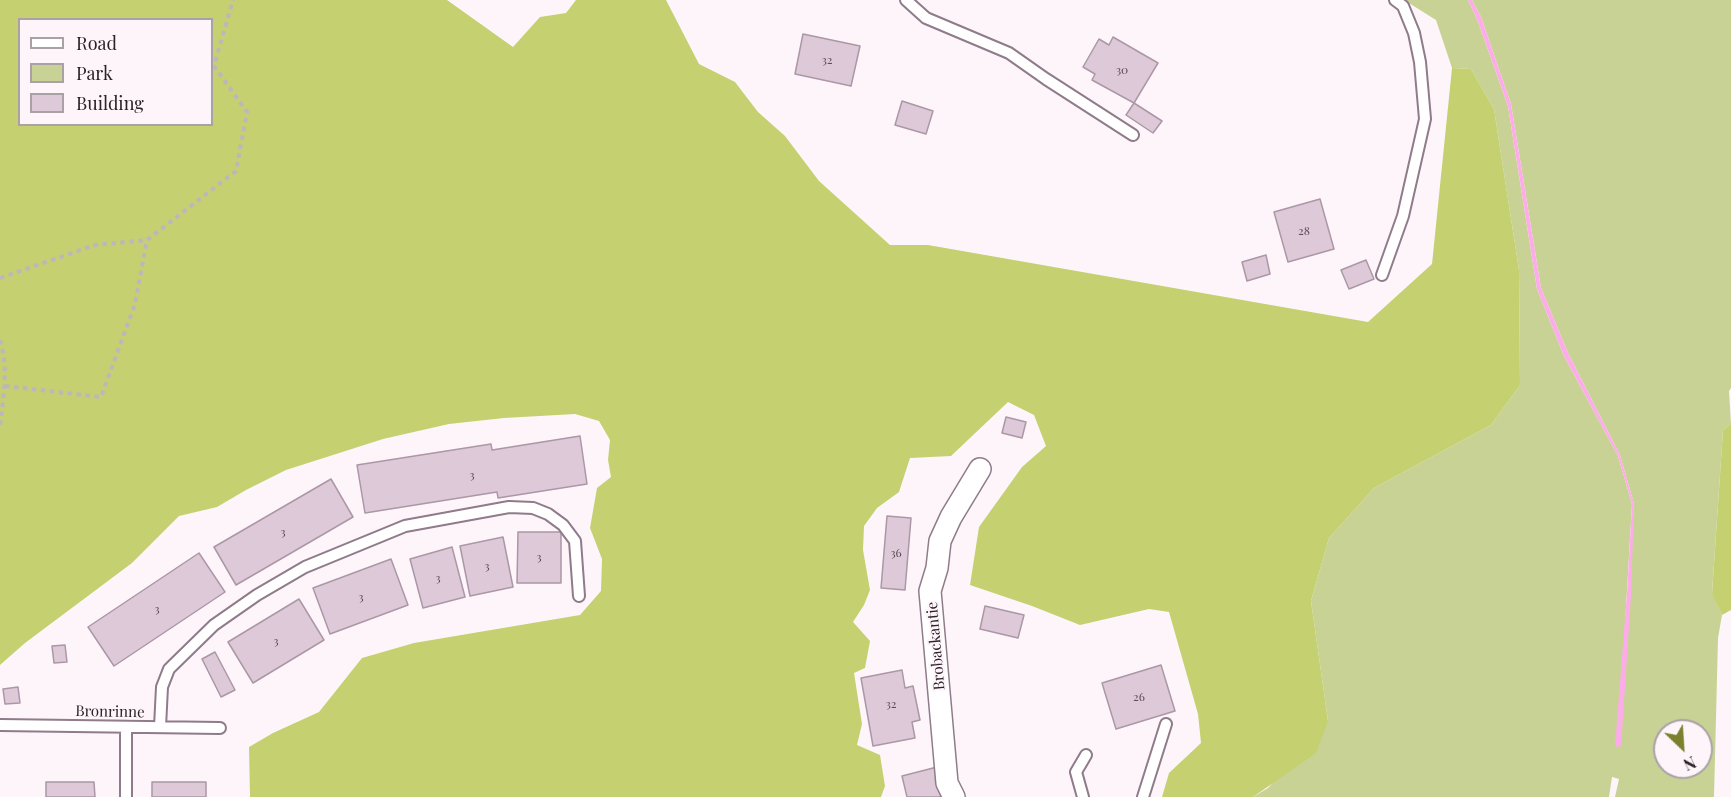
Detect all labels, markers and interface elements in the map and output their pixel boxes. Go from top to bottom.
legend [18,18,213,126]
text: Road [76,31,117,55]
house number: 32 [821,53,833,67]
text: Park [76,61,113,85]
house number: 30 [1116,63,1128,77]
text: Building [76,91,144,115]
house number: 28 [1298,224,1310,238]
house number: 3 [469,468,475,482]
house number: 3 [280,525,286,539]
house number: 36 [890,546,902,560]
house number: 3 [536,550,542,564]
house number: 3 [484,559,490,573]
house number: 3 [435,571,441,585]
house number: 3 [358,590,364,604]
street label: Brobackantie [923,601,949,691]
house number: 3 [154,602,160,616]
house number: 3 [273,634,279,648]
house number: 26 [1133,690,1145,704]
house number: 32 [885,697,897,711]
street label: Bronrinne [75,702,145,722]
north arrow [1653,719,1713,779]
text: N [1680,752,1700,776]

